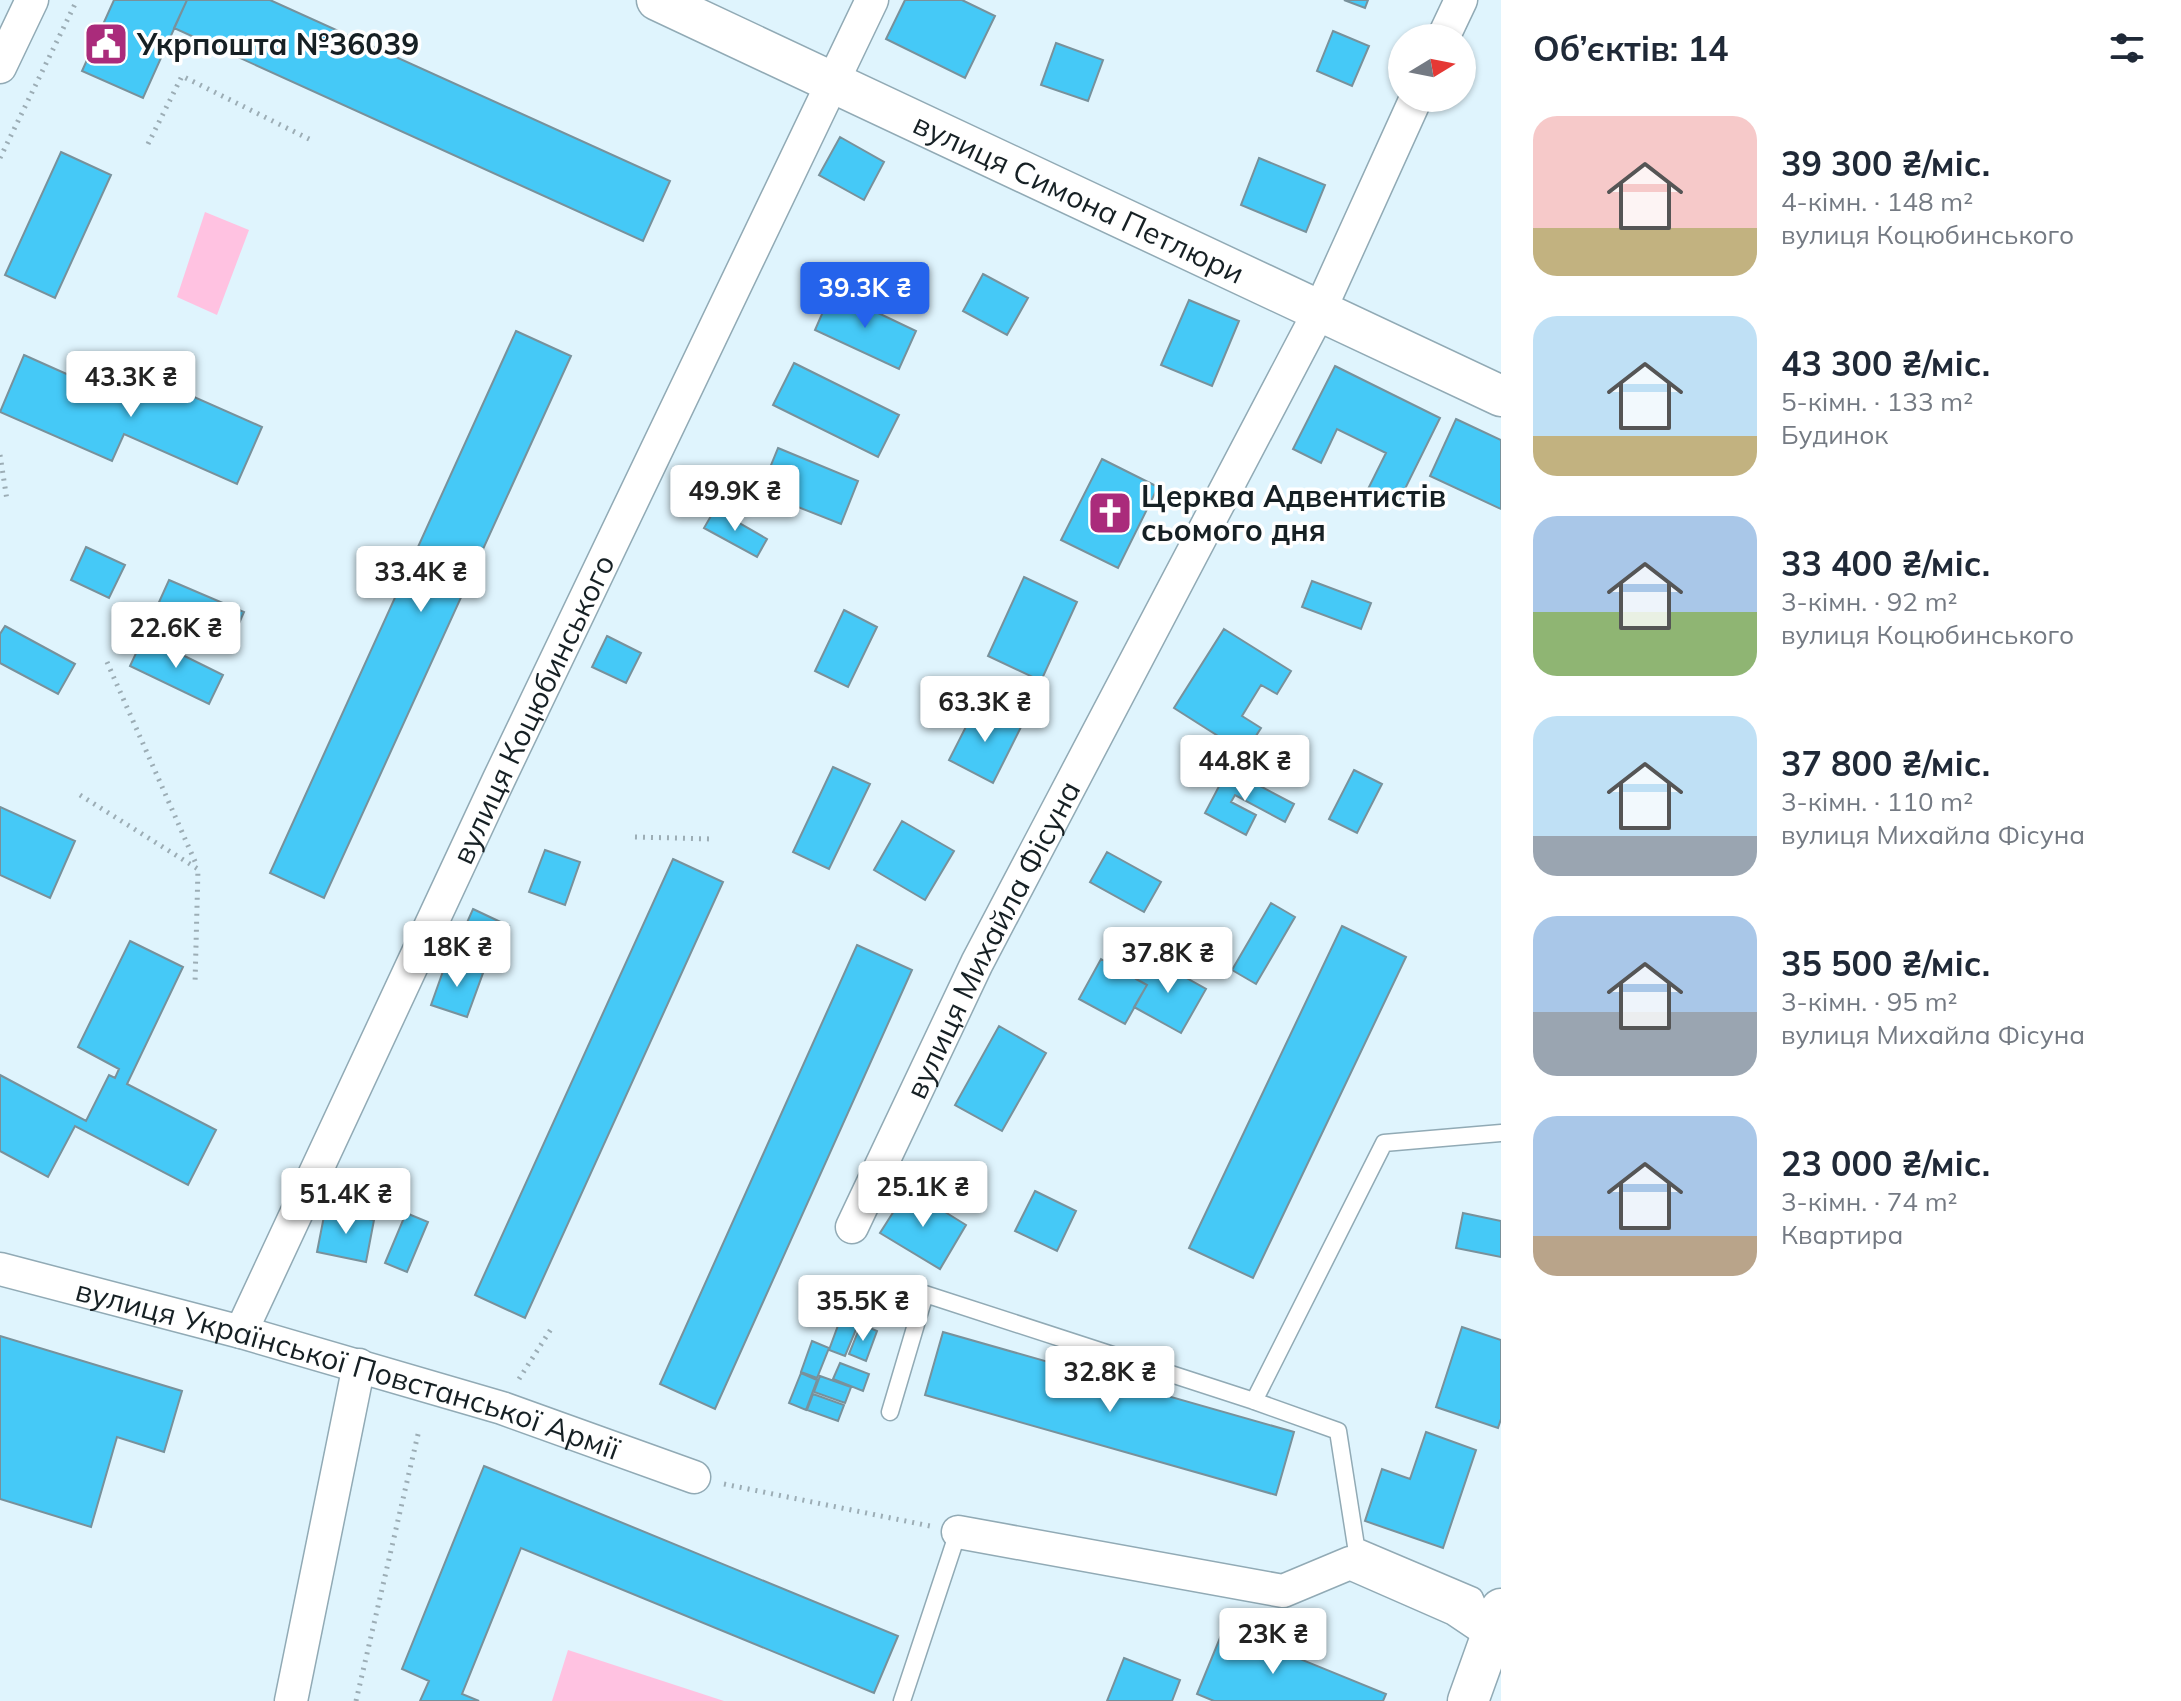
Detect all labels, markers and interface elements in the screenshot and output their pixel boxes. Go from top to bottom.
public building icon: Укрпошта №36039 [82,20,130,68]
north arrow [1388,24,1476,112]
map controls [1388,24,1476,112]
place label: Укрпошта №36039 [136,25,419,63]
icon: filters [2105,26,2149,70]
text: Об’єктів: 14 [1533,27,1728,70]
street label: вулиця Симона Петлюри [907,104,1250,292]
text: 39 300 ₴/міс. [1781,142,1990,185]
icon: home [1597,148,1693,244]
text: 4-кімн. · 148 m² [1781,185,1973,218]
text: вулиця Коцюбинського [1781,218,2074,251]
pin: 39.3K ₴ [791,262,939,330]
text: 39.3K ₴ [818,271,912,304]
text: 43 300 ₴/міс. [1781,342,1990,385]
icon: home [1597,348,1693,444]
pin: 43.3K ₴ [57,351,205,419]
text: 43.3K ₴ [84,360,178,393]
text: 5-кімн. · 133 m² [1781,385,1973,418]
text: Будинок [1781,418,1888,451]
pin: 49.9K ₴ [661,465,809,533]
text: 49.9K ₴ [688,474,782,507]
place label: Церква Адвентистів сьомого дня [1141,477,1446,549]
church icon: Церква Адвентистів сьомого дня [1086,489,1134,537]
text: 33 400 ₴/міс. [1781,542,1990,585]
pin: 33.4K ₴ [347,546,495,614]
street label: вулиця Коцюбинського [443,548,623,870]
icon: home [1597,548,1693,644]
text: 33.4K ₴ [374,555,468,588]
text: 3-кімн. · 92 m² [1781,585,1957,618]
pin: 22.6K ₴ [102,602,250,670]
text: 22.6K ₴ [129,611,223,644]
text: вулиця Коцюбинського [1781,618,2074,651]
pin: 63.3K ₴ [911,676,1059,744]
text: 63.3K ₴ [938,685,1032,718]
pin: 44.8K ₴ [1171,735,1319,803]
text: 37 800 ₴/міс. [1781,742,1990,785]
text: 44.8K ₴ [1198,744,1292,777]
icon: home [1597,748,1693,844]
street label: вулиця Михайла Фісуна [897,774,1088,1105]
text: 3-кімн. · 110 m² [1781,785,1973,818]
text: вулиця Михайла Фісуна [1781,818,2085,851]
pin: 18K ₴ [401,921,513,989]
pin: 37.8K ₴ [1094,927,1242,995]
text: 18K ₴ [421,930,493,963]
text: 37.8K ₴ [1121,936,1215,969]
text: 35 500 ₴/міс. [1781,942,1990,985]
icon: home [1597,948,1693,1044]
text: 3-кімн. · 95 m² [1781,985,1957,1018]
text: вулиця Михайла Фісуна [1781,1018,2085,1051]
text: 23 000 ₴/міс. [1781,1142,1990,1185]
icon: home [1597,1148,1693,1244]
pin: 25.1K ₴ [849,1161,997,1229]
pin: 51.4K ₴ [272,1168,420,1236]
text: 25.1K ₴ [876,1170,970,1203]
text: 51.4K ₴ [299,1177,393,1210]
text: 3-кімн. · 74 m² [1781,1185,1957,1218]
text: Квартира [1781,1218,1903,1251]
street label: вулиця Української Повстанської Армії [72,1271,625,1468]
pin: 35.5K ₴ [789,1275,937,1343]
text: 35.5K ₴ [816,1284,910,1317]
pin: 32.8K ₴ [1036,1346,1184,1414]
text: 32.8K ₴ [1063,1355,1157,1388]
pin: 23K ₴ [1217,1608,1329,1676]
text: 23K ₴ [1237,1617,1309,1650]

